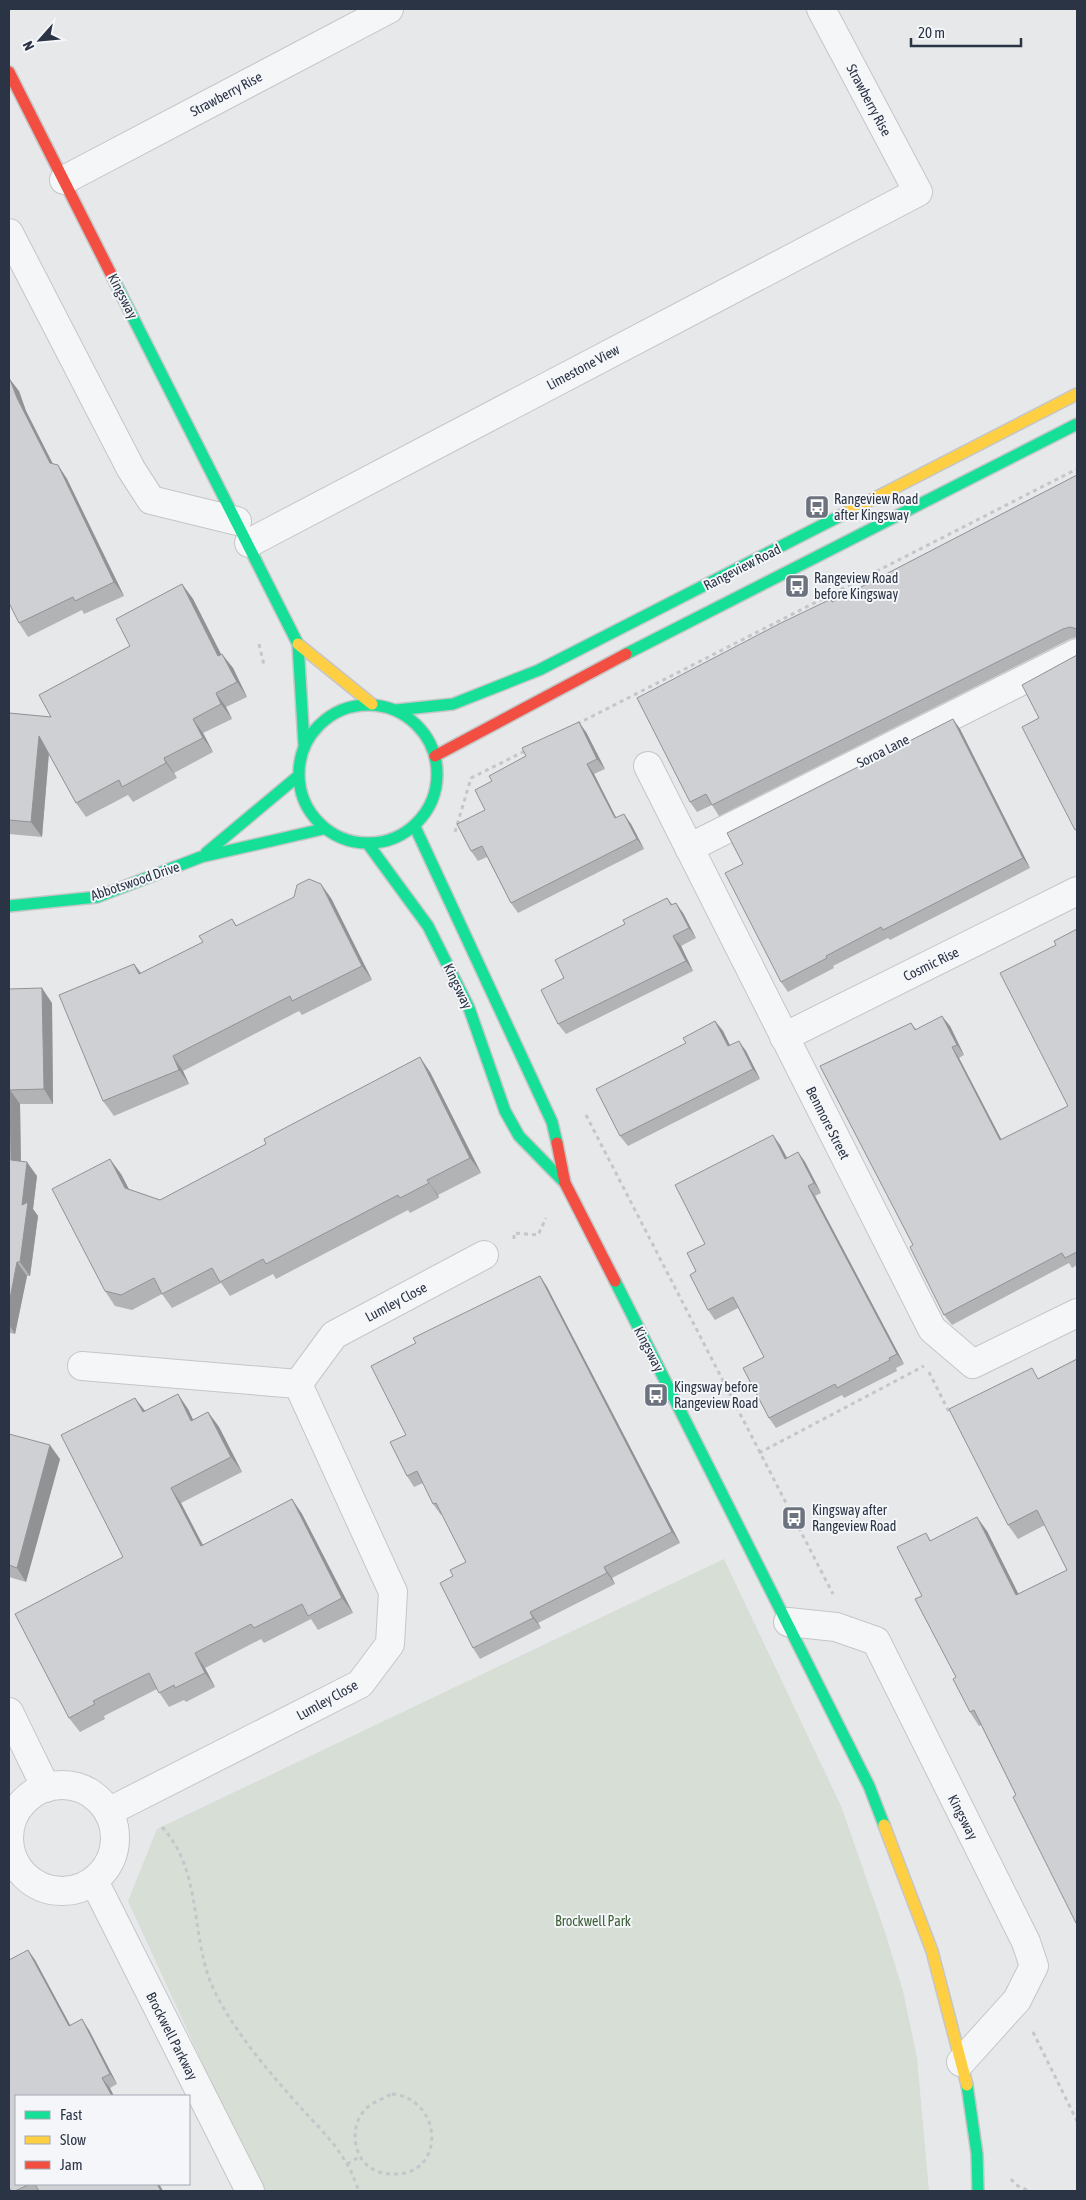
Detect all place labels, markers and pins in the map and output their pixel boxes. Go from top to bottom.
place label: Rangeview Road after Kingsway [834,491,918,523]
bus stop icon: Rangeview Road after Kingsway [804,494,830,520]
place label: Rangeview Road before Kingsway [814,570,898,602]
bus stop icon: Rangeview Road before Kingsway [784,573,810,599]
place label: Kingsway before Rangeview Road [674,1379,758,1411]
bus stop icon: Kingsway before Rangeview Road [643,1382,669,1408]
place label: Kingsway after Rangeview Road [812,1502,896,1534]
bus stop icon: Kingsway after Rangeview Road [781,1505,807,1531]

